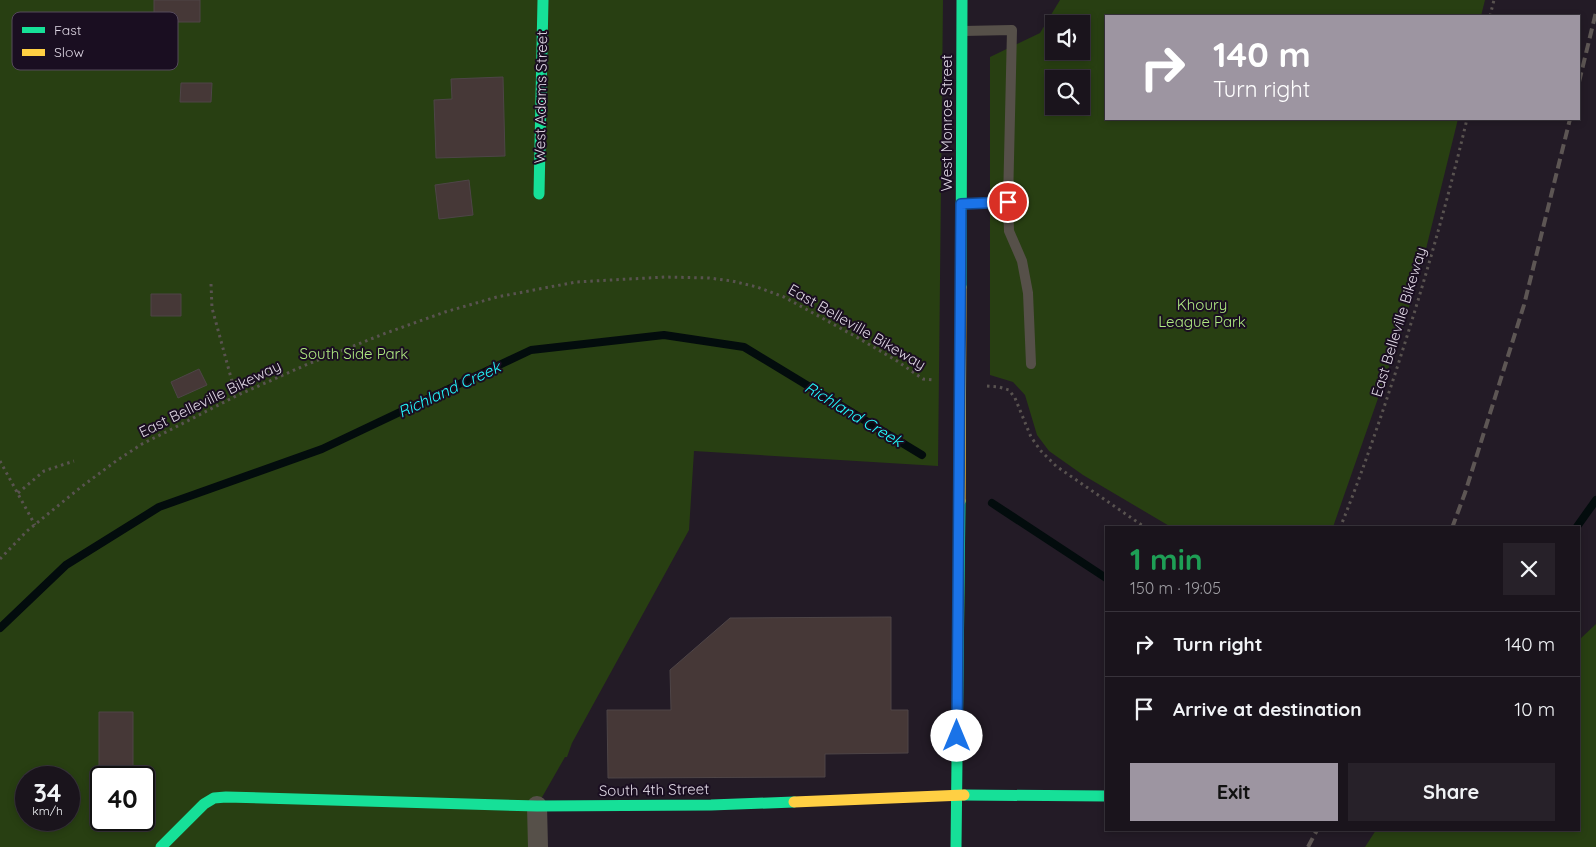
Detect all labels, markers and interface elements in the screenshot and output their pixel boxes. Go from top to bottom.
legend [12,12,178,70]
map controls [1045,15,1090,115]
button: sound [1045,15,1090,60]
text: Fast [54,21,82,39]
street label: West Adams Street [530,31,551,163]
text: 140 m [1213,32,1311,76]
icon: right [1130,35,1195,100]
text: Slow [54,43,84,61]
street label: West Monroe Street [937,54,956,192]
button: search [1045,70,1090,115]
text: Turn right [1213,75,1310,103]
pin [987,181,1029,223]
icon: arrive [994,188,1022,216]
street label: East Belleville Bikeway [1367,245,1430,399]
street label: East Belleville Bikeway [785,279,929,374]
park label: Khoury League Park [1158,295,1246,331]
park label: South Side Park [300,344,408,363]
street label: East Belleville Bikeway [136,356,284,441]
water label: Richland Creek [394,356,505,422]
water label: Richland Creek [801,377,908,452]
text: 1 min [1130,540,1203,578]
button: close [1503,543,1555,595]
text: 150 m · 19:05 [1130,578,1221,598]
icon: right [1130,630,1158,658]
text: Turn right [1173,632,1262,656]
text: 140 m [1504,632,1555,656]
icon: arrive [1130,695,1158,723]
text: Arrive at destination [1173,697,1362,721]
text: 10 m [1514,697,1555,721]
position arrow [930,709,982,761]
button: Exit [1130,763,1338,821]
button: Share [1348,763,1555,821]
speed limit sign: 40 [90,766,155,831]
text: 34 [33,777,62,808]
street label: South 4th Street [599,779,709,800]
text: km/h [32,803,63,818]

